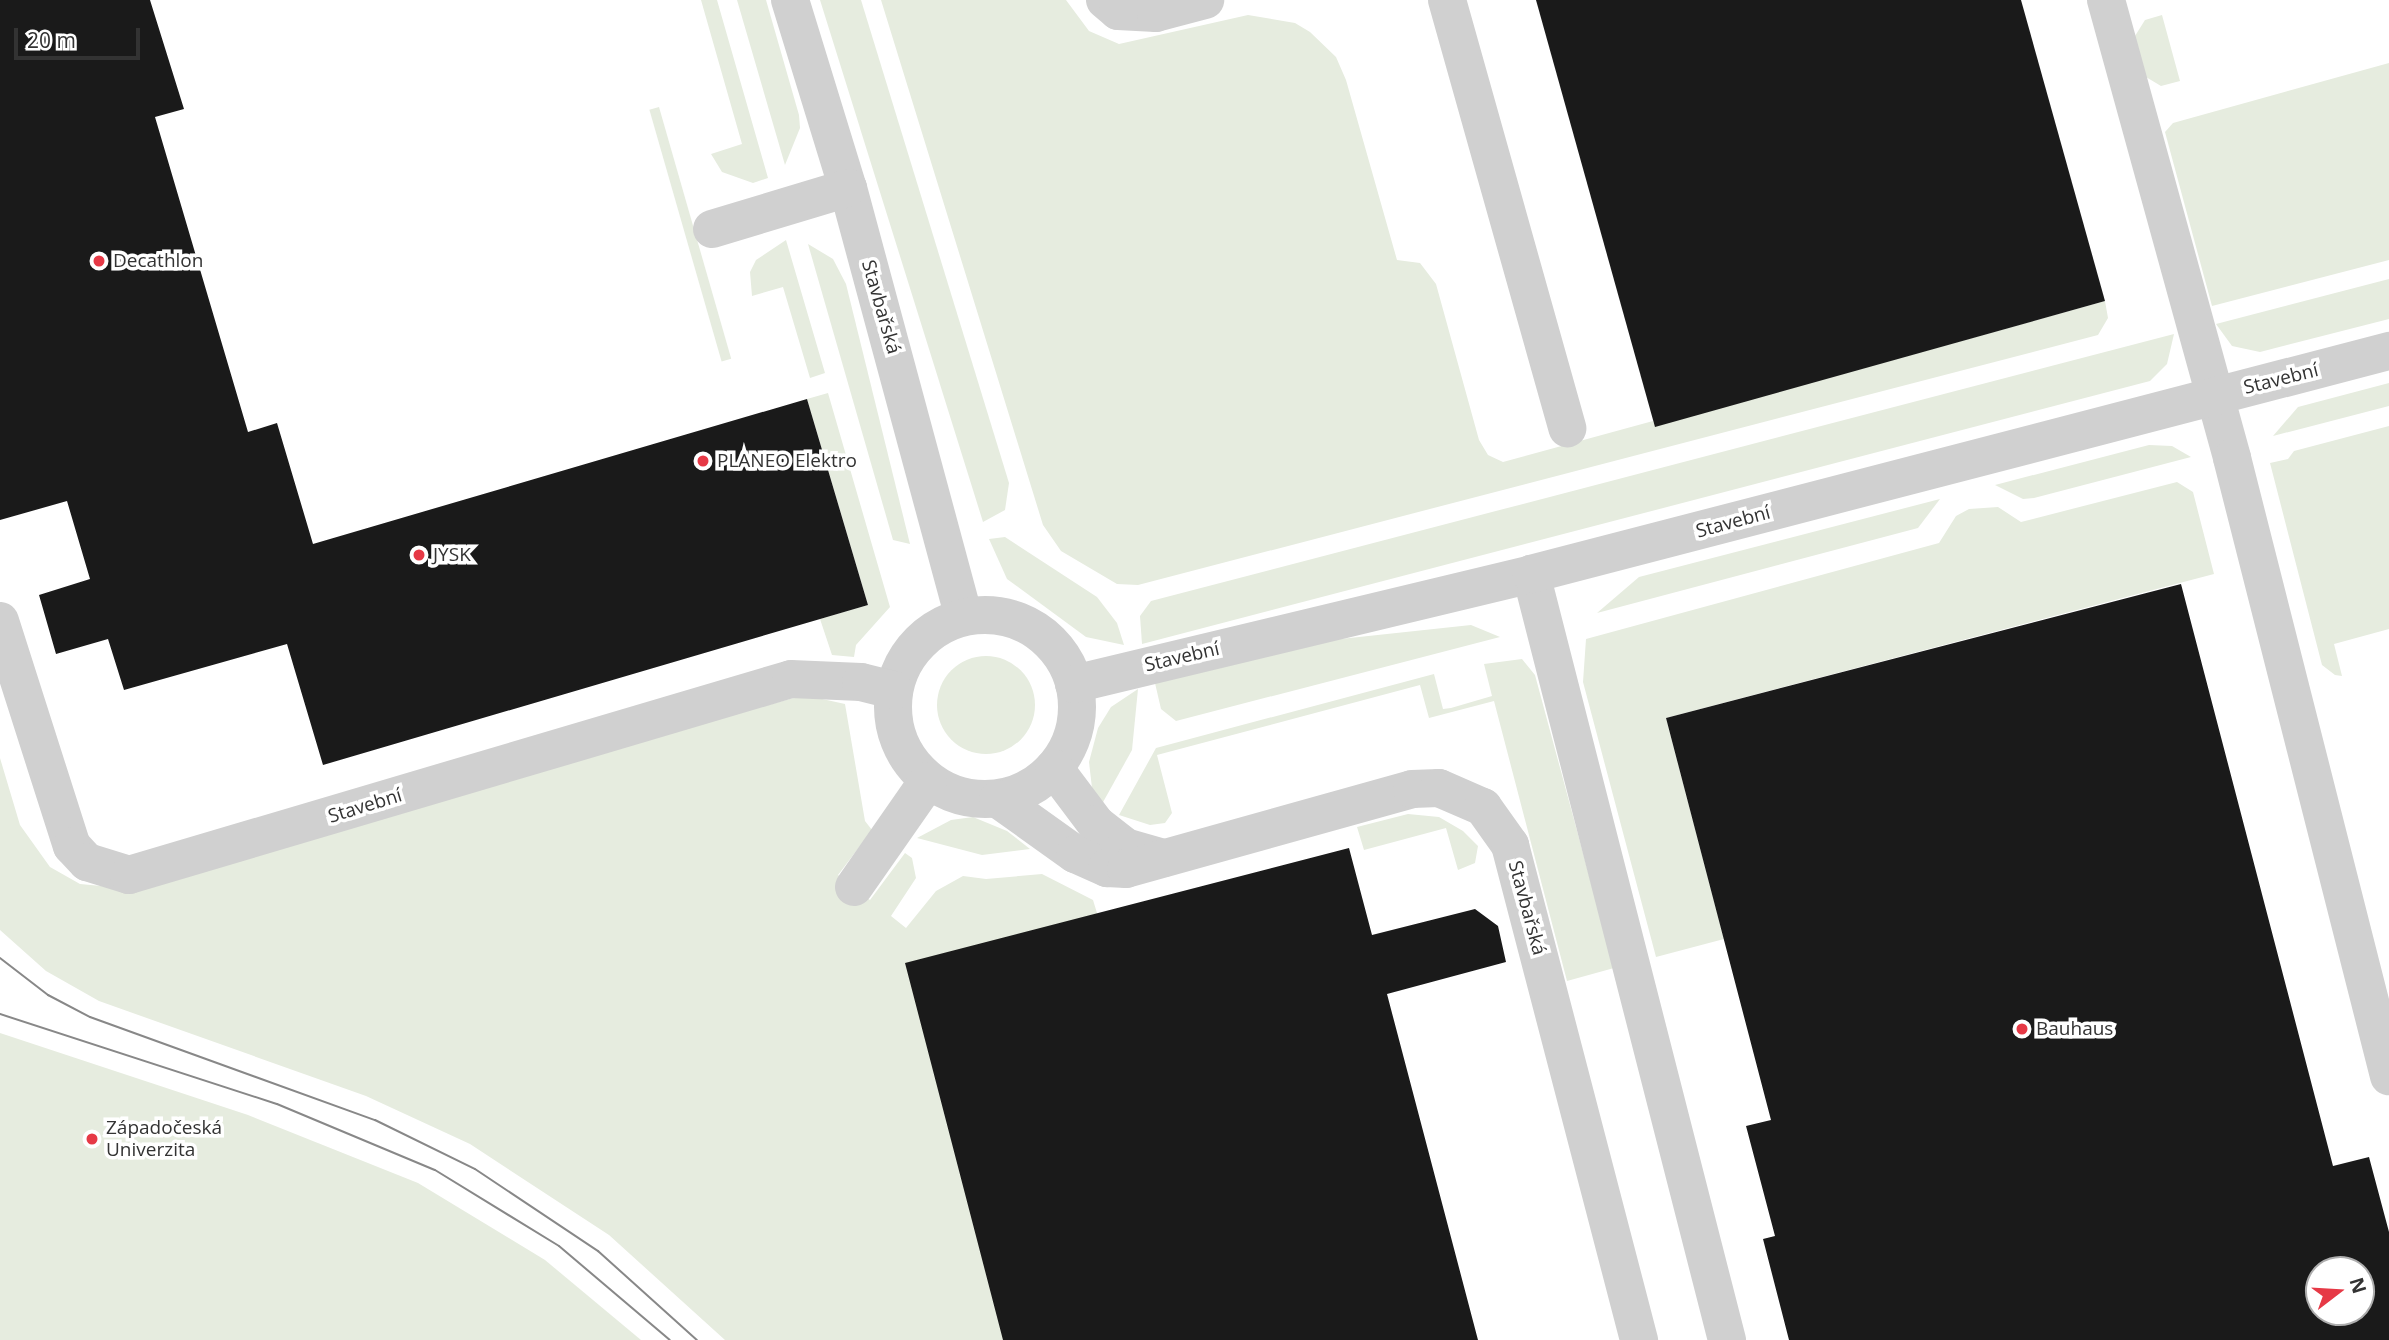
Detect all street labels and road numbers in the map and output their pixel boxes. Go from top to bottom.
street label: Stavbařská [857,257,905,357]
street label: Stavební [2241,359,2321,399]
street label: Stavební [1693,501,1773,543]
street label: Stavební [1142,637,1222,677]
street label: Stavební [325,784,405,828]
street label: Stavbařská [1503,858,1551,958]

